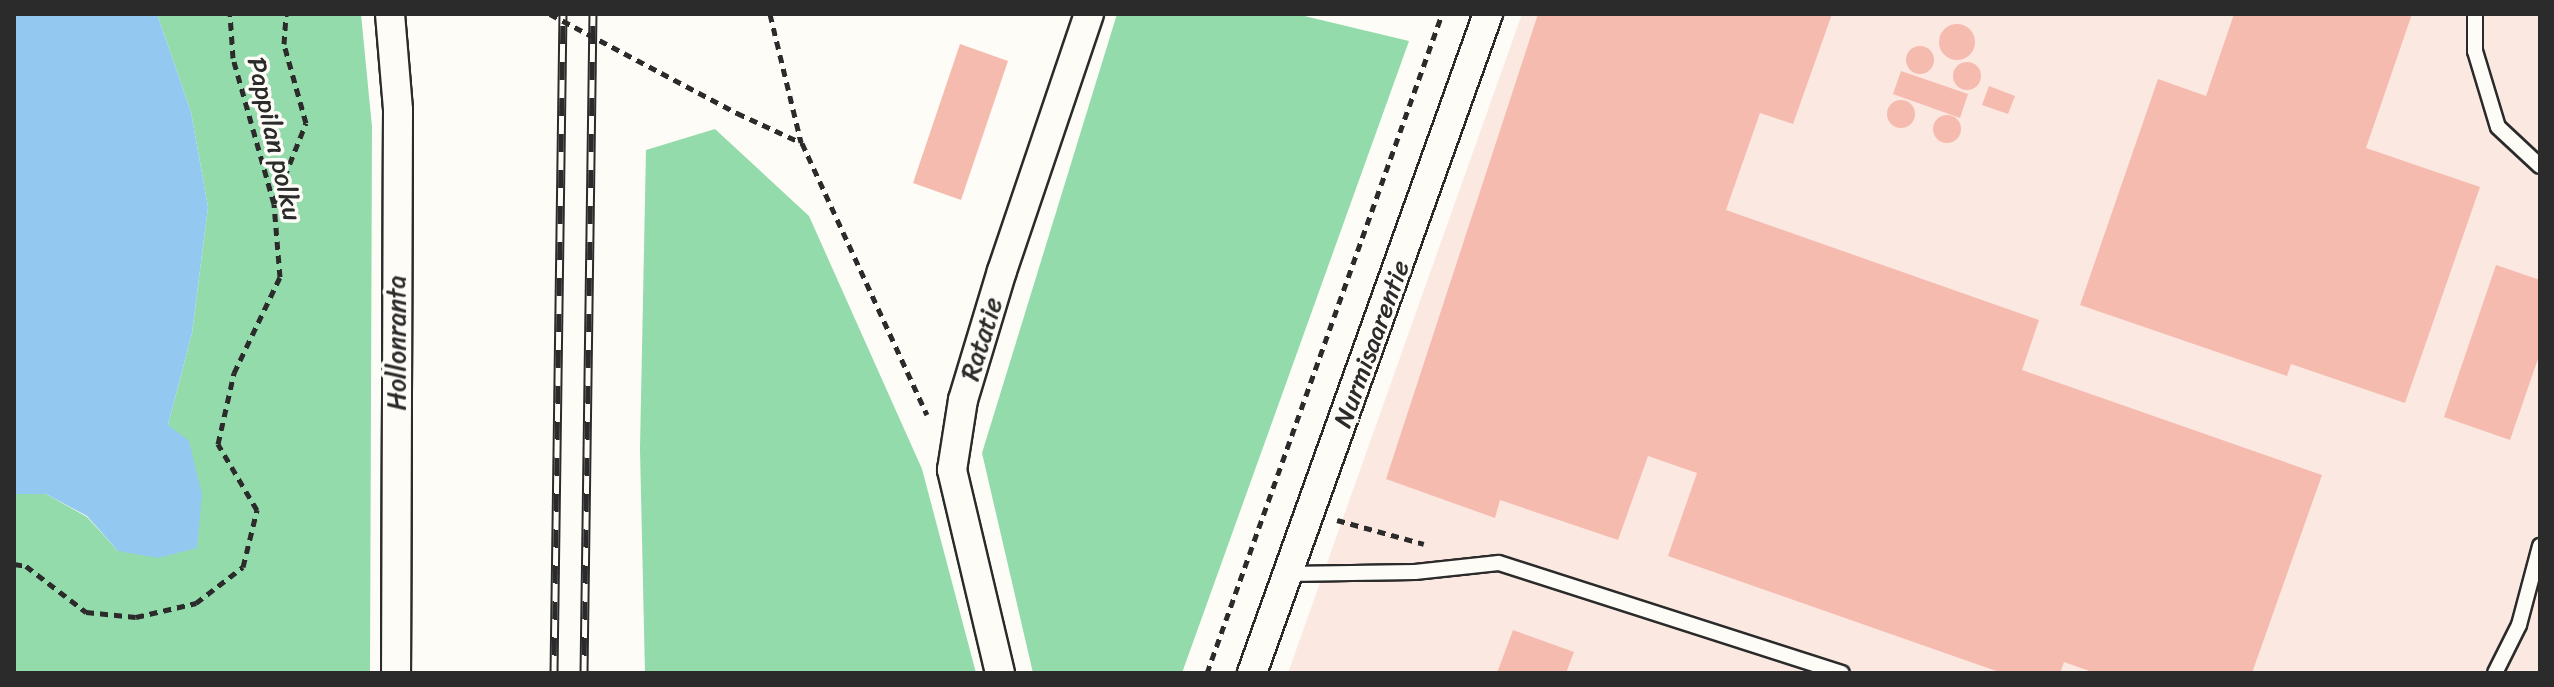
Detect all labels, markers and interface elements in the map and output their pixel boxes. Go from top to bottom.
street label: Pappilan polku [240,54,308,224]
street label: Nurmisaarentie [1327,256,1417,432]
street label: Hollonranta [381,275,413,411]
street label: Ratatie [955,294,1009,384]

